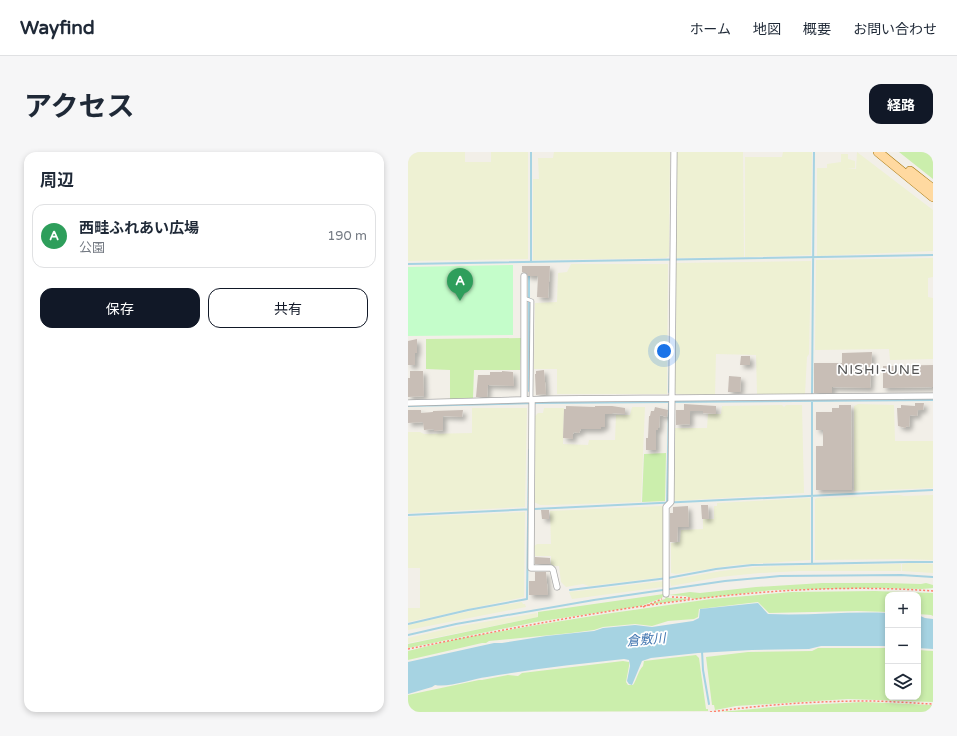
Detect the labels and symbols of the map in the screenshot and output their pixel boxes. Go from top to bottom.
pin: A [447,268,473,301]
your location [654,341,674,361]
district label: NISHI-UNE [837,361,921,378]
water label: 倉敷川 [626,630,668,650]

